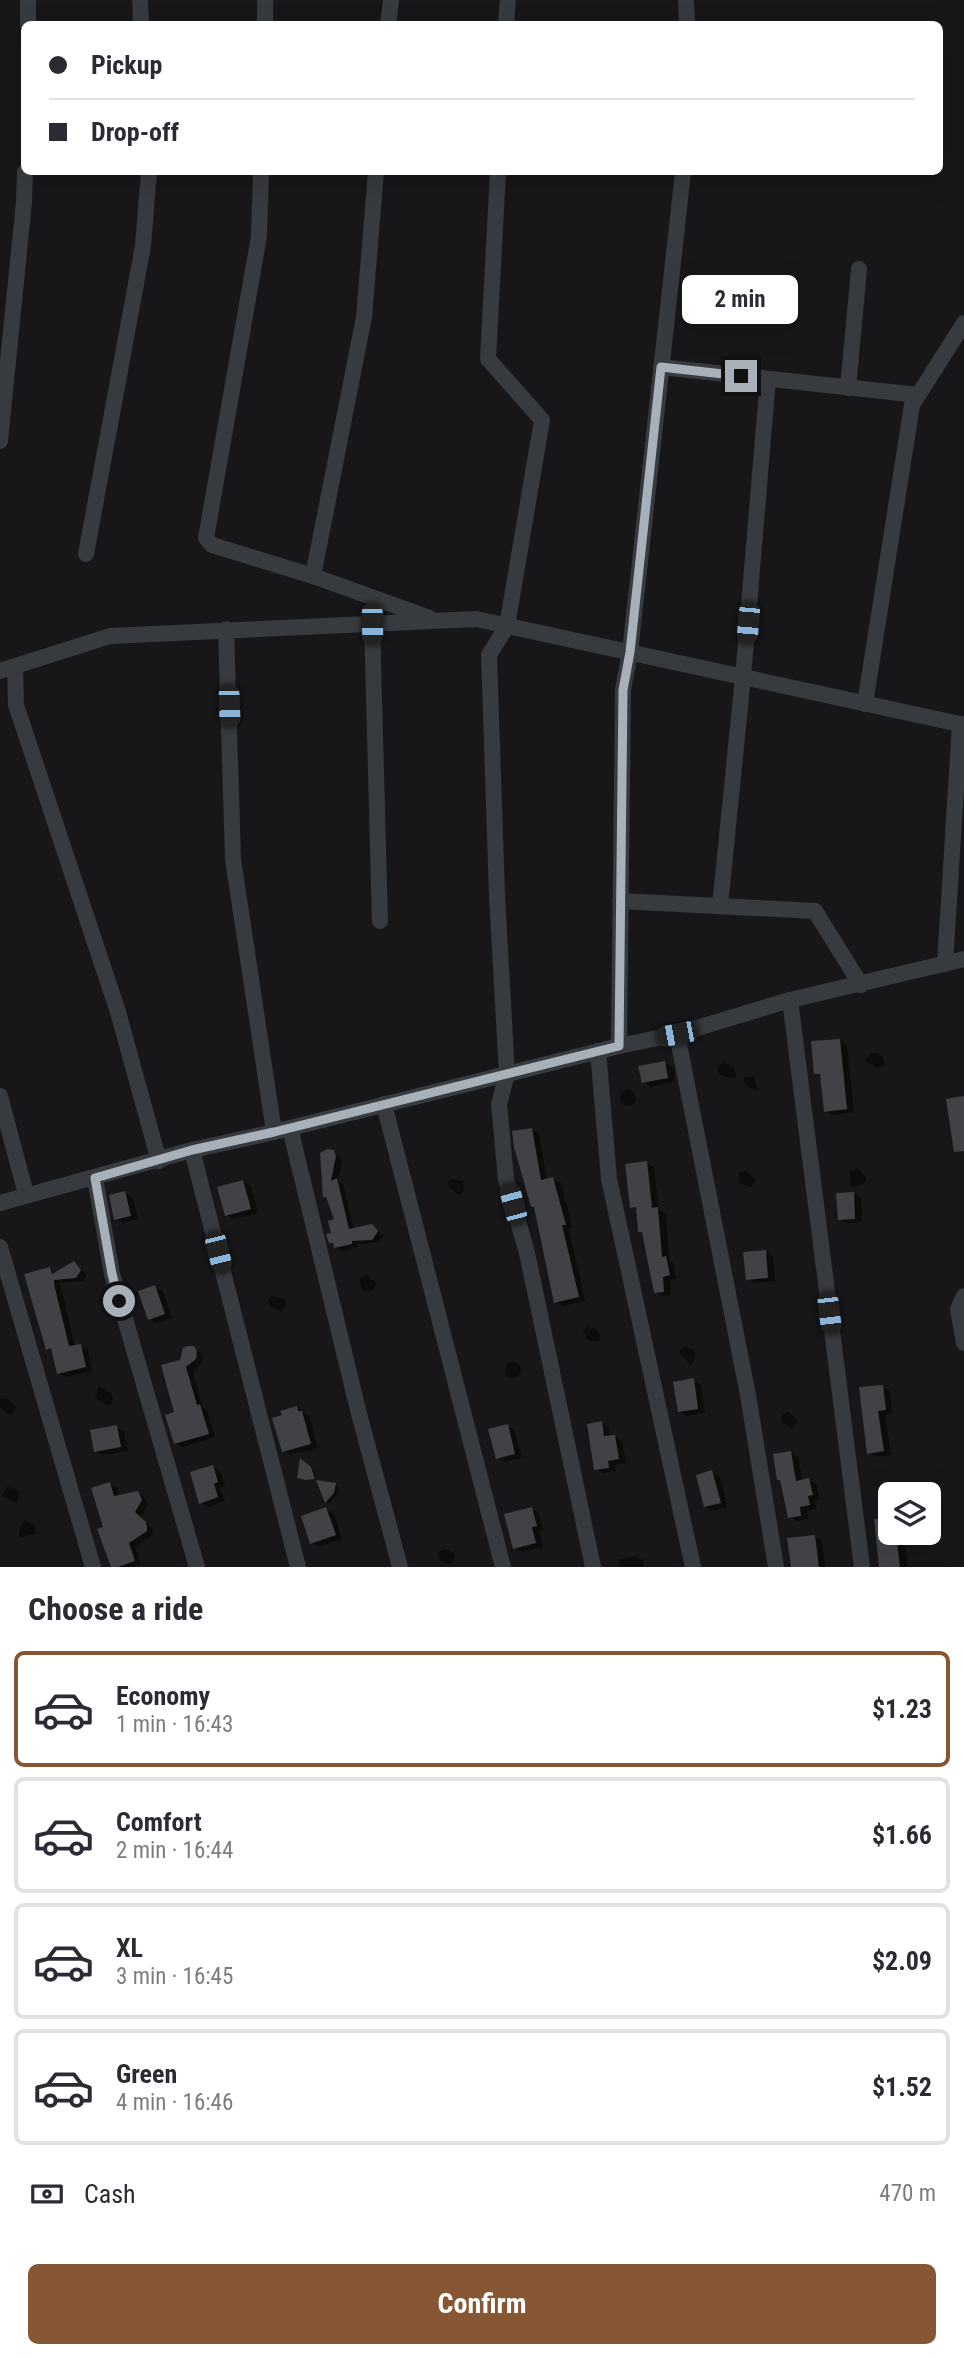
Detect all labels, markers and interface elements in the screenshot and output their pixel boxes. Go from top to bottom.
text: Pickup [91,50,162,80]
text: Drop-off [91,117,179,147]
callout: 2 min [683,274,799,324]
text: 2 min [714,286,766,313]
route end [725,360,757,392]
car [736,601,761,645]
car [362,603,383,645]
car [218,685,241,727]
car [655,1020,700,1048]
car [498,1181,529,1227]
car [203,1229,234,1275]
route start [103,1285,135,1317]
car [817,1291,842,1335]
map controls [878,1482,941,1545]
button: layers [878,1482,941,1545]
text: Choose a ride [28,1590,203,1628]
icon: car [32,1678,95,1741]
text: Economy [116,1681,210,1711]
text: $1.23 [872,1694,932,1724]
text: 1 min · 16:43 [116,1711,233,1738]
icon: car [32,1804,95,1867]
text: Comfort [116,1807,202,1837]
text: $1.66 [872,1820,932,1850]
text: 2 min · 16:44 [116,1837,233,1864]
icon: car [32,1930,95,1993]
text: XL [116,1933,143,1963]
text: $2.09 [872,1946,932,1976]
text: 3 min · 16:45 [116,1963,233,1990]
icon: car [32,2056,95,2119]
text: Green [116,2059,177,2089]
text: $1.52 [872,2072,932,2102]
text: 4 min · 16:46 [116,2089,233,2116]
icon: cash [28,2175,66,2213]
text: Cash [84,2179,136,2209]
text: 470 m [879,2180,936,2207]
button: Confirm [28,2264,936,2344]

